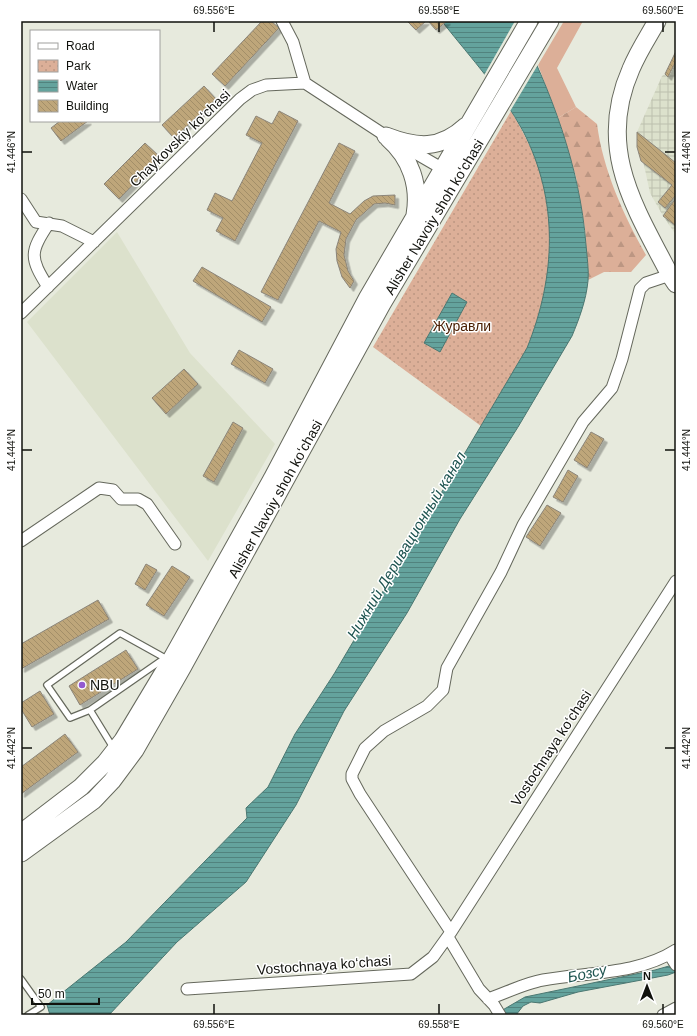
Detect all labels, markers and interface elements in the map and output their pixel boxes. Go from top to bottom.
text: 69.556°E [193,5,235,16]
text: 69.558°E [418,5,460,16]
text: 69.560°E [642,5,684,16]
legend [30,30,160,122]
text: Road [66,39,95,53]
text: Park [66,59,92,73]
text: Water [66,79,98,93]
street label: Chaykovskiy ko‘chasi [127,86,233,190]
text: Building [66,99,109,113]
text: 41.446°N [6,131,17,173]
text: 41.446°N [681,131,692,173]
street label: Alisher Navoiy shoh koʻchasi [381,137,487,297]
park label: Журавли [433,318,491,334]
street label: Alisher Navoiy shoh koʻchasi [225,417,325,581]
text: 41.444°N [6,429,17,471]
text: 41.444°N [681,429,692,471]
water label: Нижний Деривационный канал [343,448,469,642]
place label: NBU [90,677,120,693]
marker: NBU [77,680,87,690]
street label: Vostochnaya ko‘chasi [508,687,594,809]
text: 41.442°N [6,727,17,769]
text: 41.442°N [681,727,692,769]
street label: Vostochnaya ko‘chasi [256,952,392,978]
water label: Бозсу [566,960,610,985]
north arrow [627,966,667,1006]
text: N [643,970,651,982]
scale bar [32,980,99,1006]
text: 50 m [38,987,65,1001]
text: 69.556°E [193,1019,235,1030]
text: 69.558°E [418,1019,460,1030]
text: 69.560°E [642,1019,684,1030]

